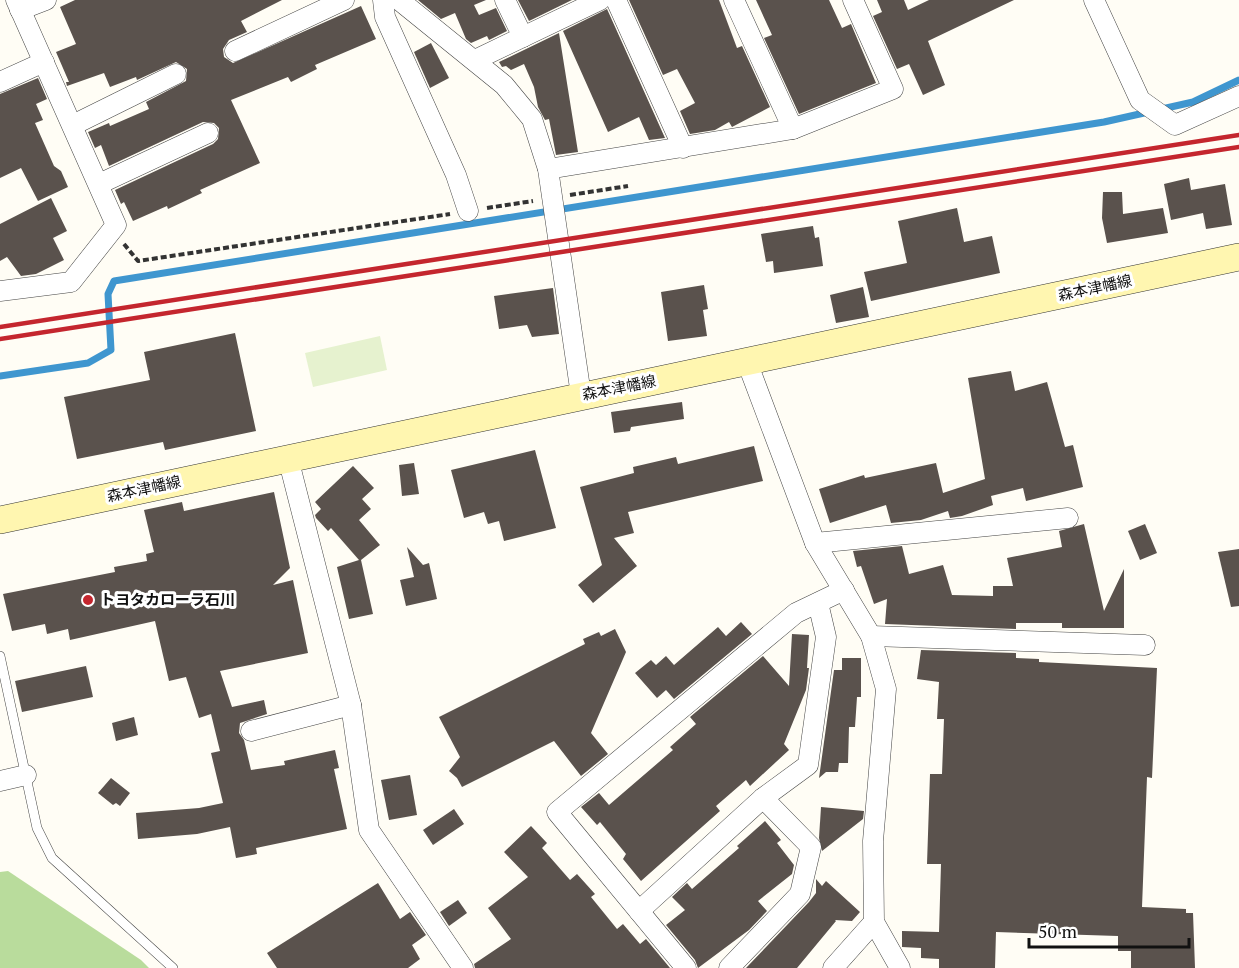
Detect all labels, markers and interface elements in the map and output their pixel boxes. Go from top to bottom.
street label: 森本津幡線 [1056,269,1134,305]
street label: 森本津幡線 [580,370,658,404]
street label: 森本津幡線 [105,470,183,506]
place label: トヨタカローラ石川 [100,589,235,609]
marker: トヨタカローラ石川 [81,593,95,607]
scale bar [1029,911,1190,949]
text: 50 m [1038,919,1078,943]

